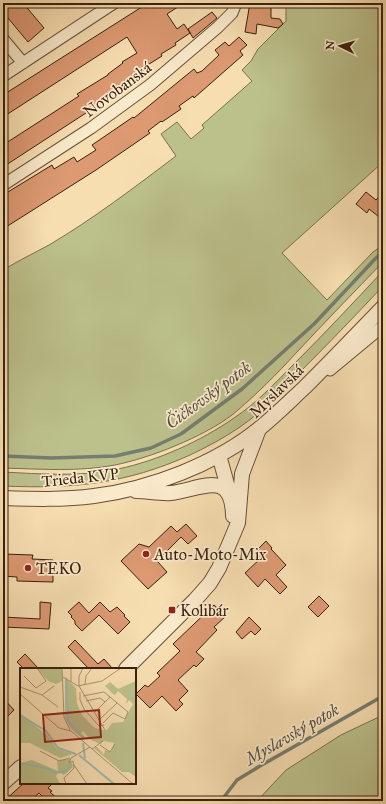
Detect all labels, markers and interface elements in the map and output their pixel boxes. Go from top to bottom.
north arrow [320,26,360,66]
text: N [324,39,337,50]
street label: Novobanská [80,58,155,121]
water label: Čičkovský potok [161,356,256,434]
street label: Myslavská [245,361,308,422]
street label: Trieda KVP [41,464,119,491]
place label: Auto-Moto-Mix [153,545,266,564]
marker: Auto-Moto-Mix [141,549,151,559]
place label: TEKO [36,559,81,578]
marker: TEKO [23,563,33,573]
place label: Kolibár [180,601,228,620]
marker: Kolibár [167,605,177,615]
inset map [20,668,136,784]
water label: Myslavský potok [240,699,343,771]

